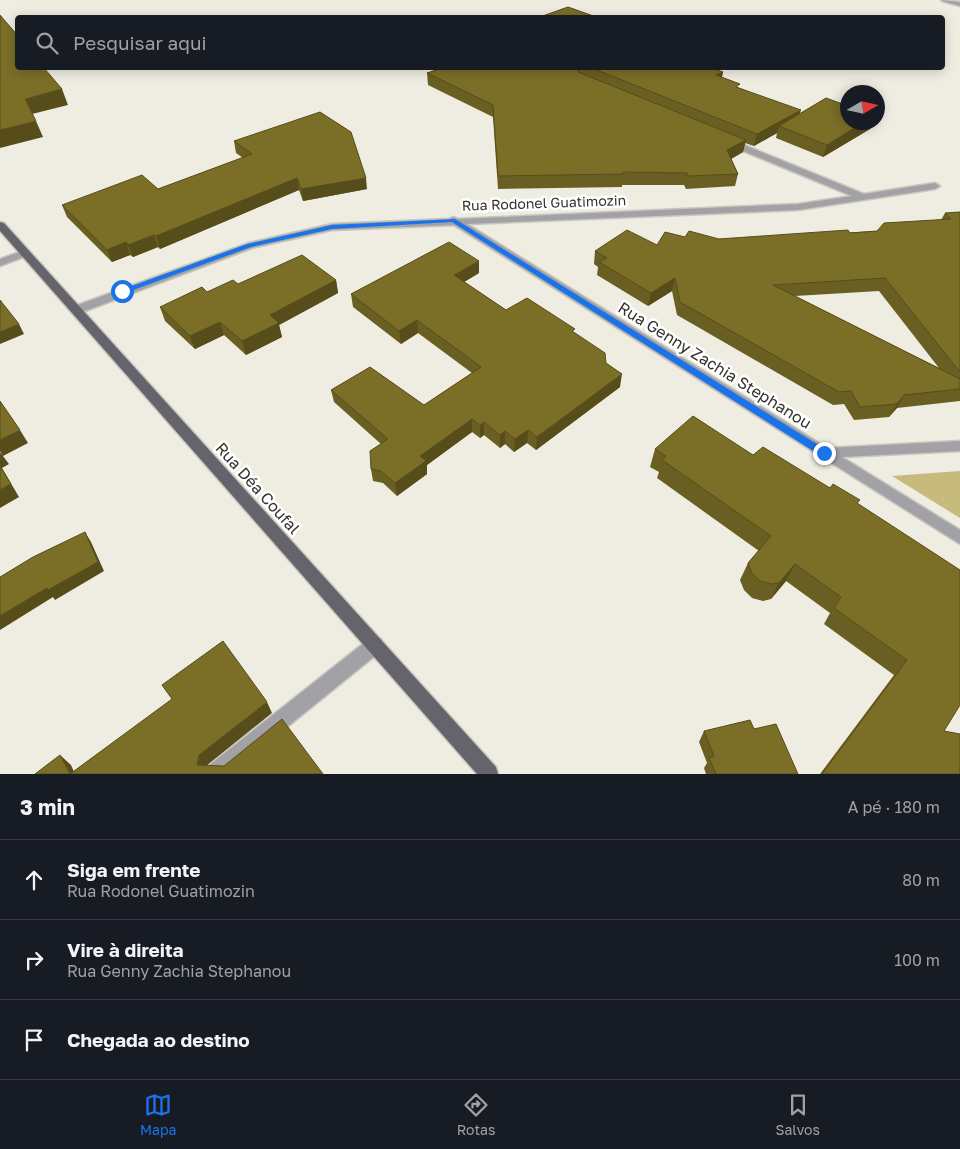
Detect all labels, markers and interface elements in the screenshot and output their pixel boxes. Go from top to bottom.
search box [15,15,945,70]
icon: search [33,29,61,57]
text: Pesquisar aqui [73,31,207,54]
north arrow [840,85,885,130]
street label: Rua Rodonel Guatimozin [462,191,626,214]
route start [111,280,134,303]
street label: Rua Genny Zachia Stephanou [615,297,815,433]
street label: Rua Déa Coufal [212,438,304,538]
route end [813,442,836,465]
text: 3 min [20,794,75,820]
text: A pé · 180 m [848,797,940,817]
text: Siga em frente [67,858,201,881]
icon: ahead [20,866,48,894]
text: 80 m [902,870,940,890]
text: Rua Rodonel Guatimozin [67,881,255,901]
text: Vire à direita [67,938,184,961]
icon: right [20,946,48,974]
text: 100 m [894,950,940,970]
text: Rua Genny Zachia Stephanou [67,961,291,981]
icon: arrive [20,1026,48,1054]
text: Chegada ao destino [67,1028,250,1051]
tab: Mapa [140,1091,177,1138]
tab: Rotas [457,1091,495,1138]
tab: Salvos [775,1091,820,1138]

